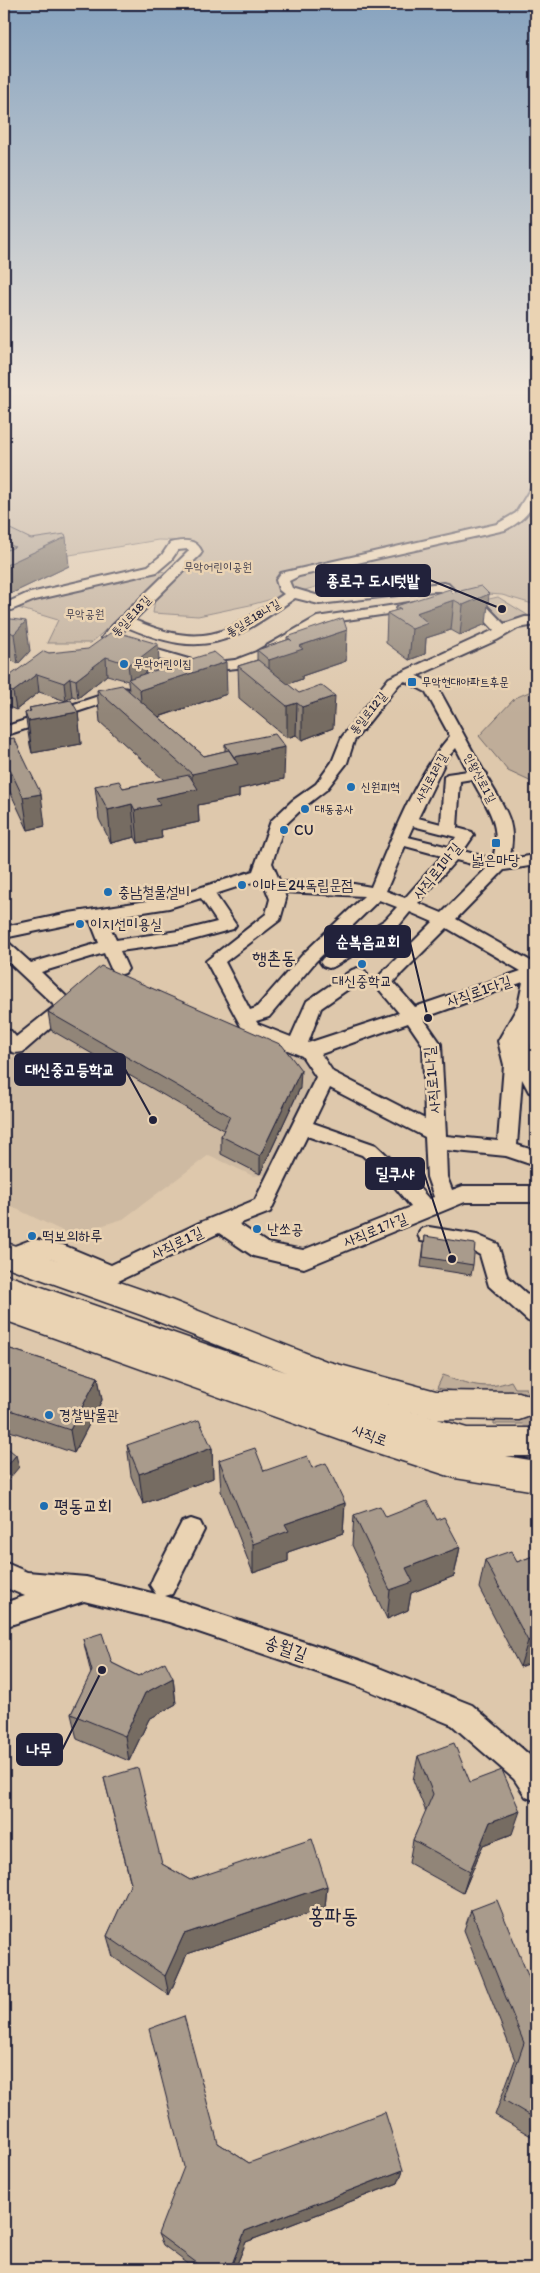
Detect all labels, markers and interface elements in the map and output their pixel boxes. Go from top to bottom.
park label: 무악어린이공원 [184,560,252,574]
callout: 종로구 도시텃밭 [316,565,430,596]
text: 종로구 도시텃밭 [326,571,420,590]
street label: 통일로18길 [109,592,154,639]
street label: 통일로18나길 [223,596,283,640]
park label: 무악공원 [66,607,104,621]
place label: 무악어린이집 [134,657,192,671]
marker: 무악어린이집 [118,658,130,670]
place label: 무악현대아파트후문 [422,675,509,689]
marker: 무악현대아파트후문 [406,676,418,688]
street label: 통일로12길 [347,689,390,737]
street label: 사직로1라길 [412,751,450,805]
street label: 인왕산로1길 [461,751,499,805]
place label: 신원피혁 [361,780,400,794]
marker: 신원피혁 [345,781,357,793]
place label: 대동공사 [315,802,354,816]
marker: 대동공사 [299,803,311,815]
place label: CU [294,821,314,839]
marker: CU [278,824,290,836]
marker: 넓은마당 [490,837,502,849]
street label: 사직로1마길 [409,839,465,903]
place label: 넓은마당 [472,851,520,869]
place label: 이마트24독립문점 [252,876,353,894]
marker: 이마트24독립문점 [236,879,248,891]
place label: 충남철물설비 [118,883,190,901]
marker: 충남철물설비 [102,886,114,898]
place label: 이지선미용실 [90,915,162,933]
marker: 이지선미용실 [74,918,86,930]
callout: 순복음교회 [325,926,410,957]
text: 순복음교회 [336,932,400,951]
district label: 행촌동 [252,947,296,969]
marker: 대신중학교 [356,958,368,970]
place label: 대신중학교 [332,972,392,990]
street label: 사직로1다길 [444,972,514,1010]
street label: 사직로1나길 [420,1046,444,1114]
callout: 대신중고등학교 [15,1054,125,1085]
text: 대신중고등학교 [25,1060,115,1079]
callout: 딜쿠샤 [366,1158,424,1189]
text: 딜쿠샤 [376,1164,414,1183]
street label: 사직로1가길 [340,1209,410,1251]
place label: 난쏘공 [267,1220,303,1238]
street label: 사직로1길 [148,1223,206,1263]
marker: 난쏘공 [251,1223,263,1235]
place label: 떡보의하루 [42,1227,102,1245]
marker: 떡보의하루 [26,1230,38,1242]
place label: 경찰박물관 [59,1406,119,1424]
marker: 경찰박물관 [43,1409,55,1421]
street label: 사직로 [350,1420,390,1450]
place label: 평동교회 [54,1495,112,1517]
marker: 평동교회 [38,1500,50,1512]
street label: 송월길 [262,1631,311,1666]
callout: 나무 [17,1734,62,1765]
text: 나무 [26,1740,52,1759]
district label: 홍파동 [308,1903,358,1928]

